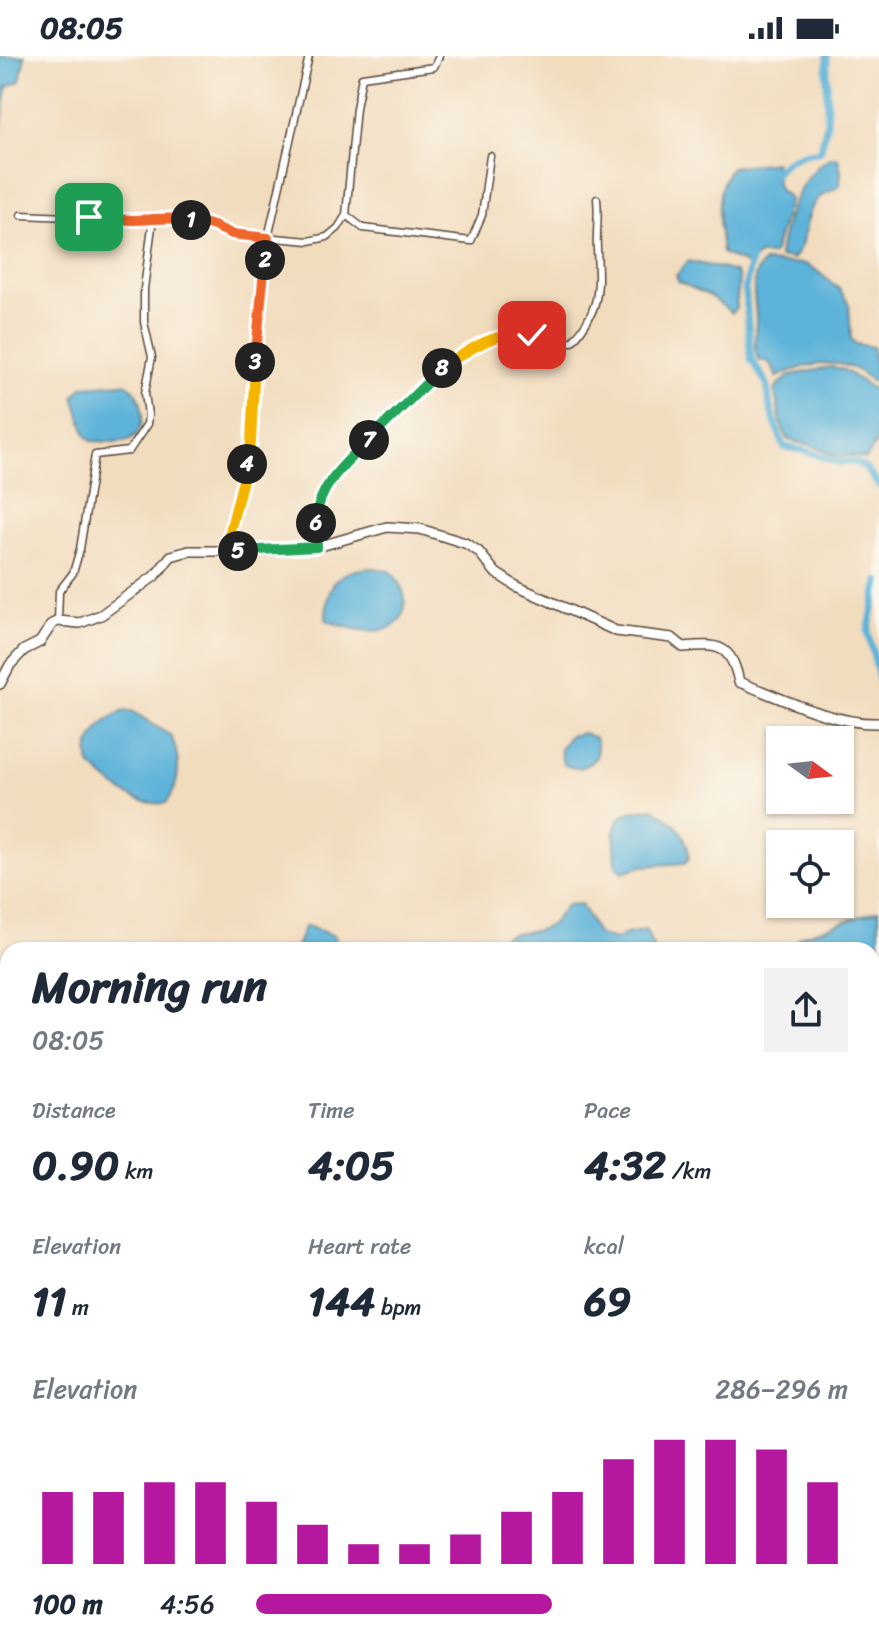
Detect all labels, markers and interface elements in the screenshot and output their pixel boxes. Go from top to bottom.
text: 08:05 [40,1,123,55]
pin [55,183,123,251]
icon: arrive [67,195,111,239]
pin: 1 [171,200,211,240]
text: 1 [186,200,196,239]
pin: 2 [245,240,285,280]
text: 2 [259,240,271,279]
pin [498,301,566,369]
icon: check [510,313,554,357]
pin: 3 [235,342,275,382]
text: 3 [249,342,261,381]
pin: 8 [422,348,462,388]
text: 8 [435,348,449,387]
pin: 7 [349,420,389,460]
text: 7 [363,420,375,459]
pin: 4 [227,444,267,484]
text: 4 [240,444,254,483]
pin: 6 [296,503,336,543]
text: 6 [310,503,322,542]
pin: 5 [218,531,258,571]
text: 5 [231,531,245,570]
north arrow [766,726,854,814]
map controls [766,726,854,918]
button: locate [766,830,854,918]
text: Morning run [32,948,267,1026]
button: share [764,968,848,1052]
text: 08:05 [32,1017,104,1063]
text: Distance [32,1091,116,1130]
text: Time [308,1091,355,1130]
text: Pace [584,1091,631,1130]
text: 0.90 [32,1130,119,1201]
text: 4:05 [308,1130,395,1201]
text: 4:32 [584,1130,666,1201]
text: km [119,1152,154,1191]
text: /km [666,1152,711,1191]
text: Elevation [32,1227,121,1266]
text: Heart rate [308,1227,411,1266]
text: kcal [584,1227,624,1266]
text: 11 [32,1266,66,1337]
text: 144 [308,1266,375,1337]
text: 69 [584,1266,631,1337]
text: m [66,1288,89,1327]
text: bpm [375,1288,421,1327]
text: Elevation [32,1366,137,1412]
text: 286–296 m [715,1366,848,1412]
text: 100 m [32,1581,103,1627]
text: 4:56 [160,1581,215,1627]

